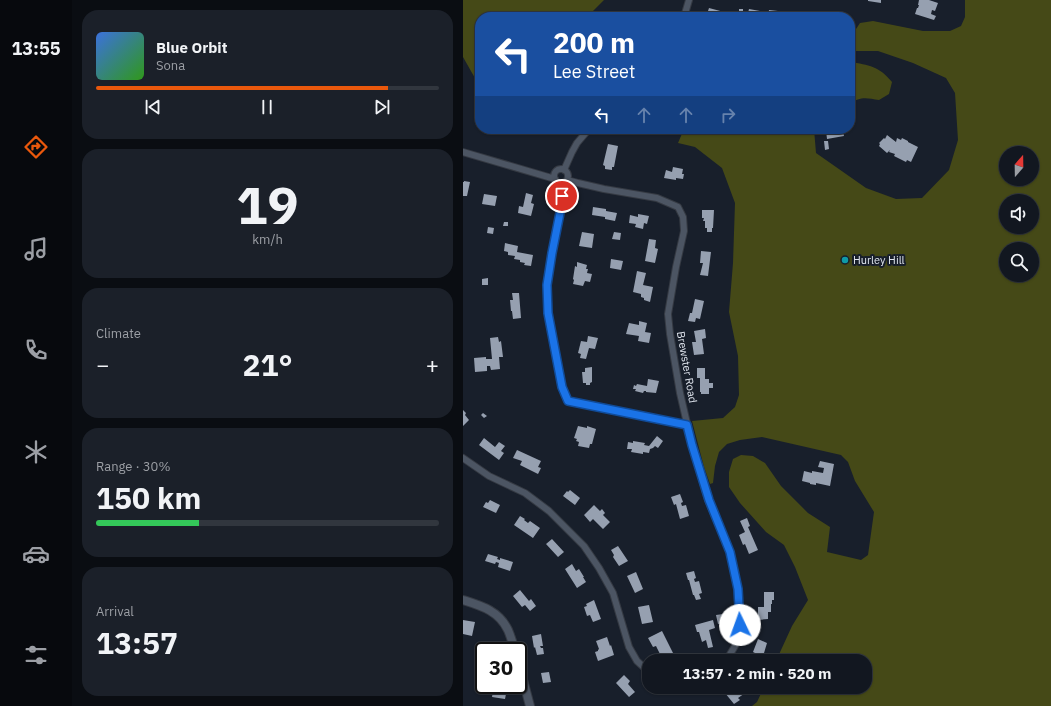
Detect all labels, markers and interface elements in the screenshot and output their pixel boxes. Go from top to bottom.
text: 200 m [553,24,635,61]
icon: left [487,28,539,80]
text: 13:55 [11,37,61,60]
text: Blue Orbit [156,38,227,57]
text: Sona [156,57,185,74]
text: Lee Street [553,60,635,83]
icon: previous [142,96,164,118]
icon: pause [256,96,278,118]
icon: next [371,96,393,118]
icon: left [591,104,613,126]
icon: ahead [633,104,655,126]
icon: ahead [675,104,697,126]
icon: right [717,104,739,126]
icon: directions [22,133,50,161]
north arrow [999,146,1039,186]
map controls [999,146,1039,282]
text: 19 [236,171,299,238]
pin [545,179,579,213]
icon: arrive [551,185,573,207]
button: sound [999,194,1039,234]
text: km/h [252,231,283,248]
icon: music [22,235,50,263]
button: search [999,242,1039,282]
place label: Hurley Hill [853,253,905,267]
marker: Hurley Hill [840,255,850,265]
text: Climate [96,325,141,342]
street label: Brewster Road [674,330,700,404]
icon: phone [22,336,50,364]
text: 21° [242,345,293,384]
text: − [96,350,109,379]
text: + [426,350,439,379]
icon: climate [22,438,50,466]
text: Range · 30% [96,458,170,475]
text: 150 km [96,478,201,517]
icon: car [22,540,50,568]
text: Arrival [96,603,134,620]
position arrow [719,604,761,646]
text: 13:57 [96,623,178,662]
icon: filters [22,641,50,669]
speed limit sign: 30 [475,642,527,694]
text: 13:57 · 2 min · 520 m [683,664,831,683]

